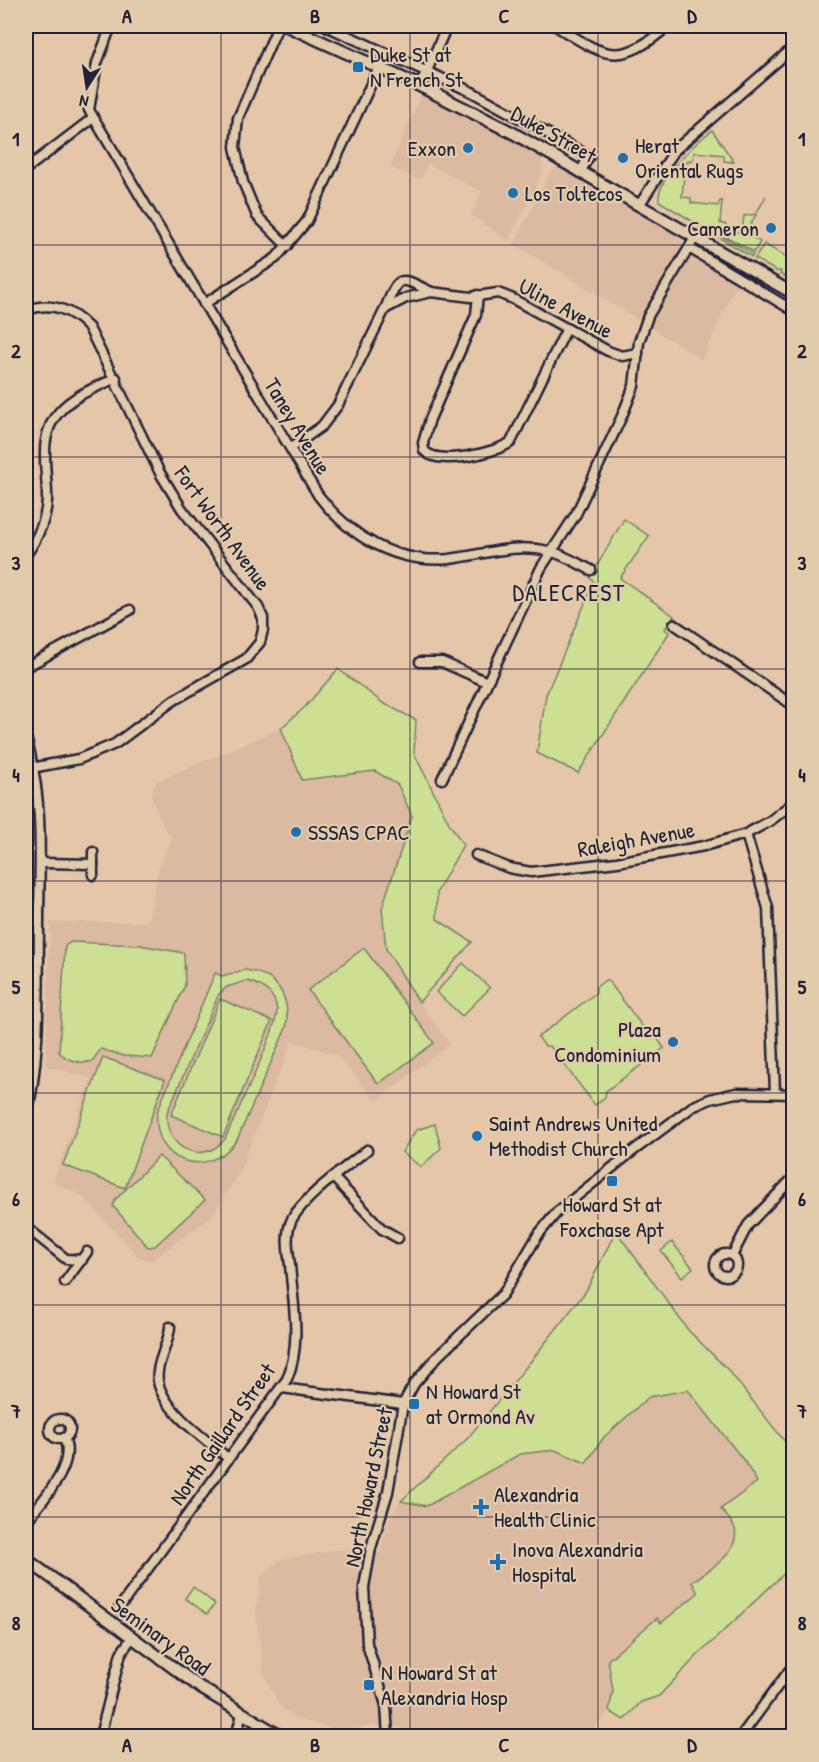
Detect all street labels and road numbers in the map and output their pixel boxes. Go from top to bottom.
street label: Duke Street [506,98,602,170]
street label: Uline Avenue [514,271,618,345]
street label: Taney Avenue [257,372,339,480]
street label: Fort Worth Avenue [167,459,278,596]
street label: Raleigh Avenue [575,814,697,864]
street label: North Gaillard Street [162,1357,282,1511]
street label: North Howard Street [336,1404,400,1569]
street label: Seminary Road [105,1590,217,1683]

